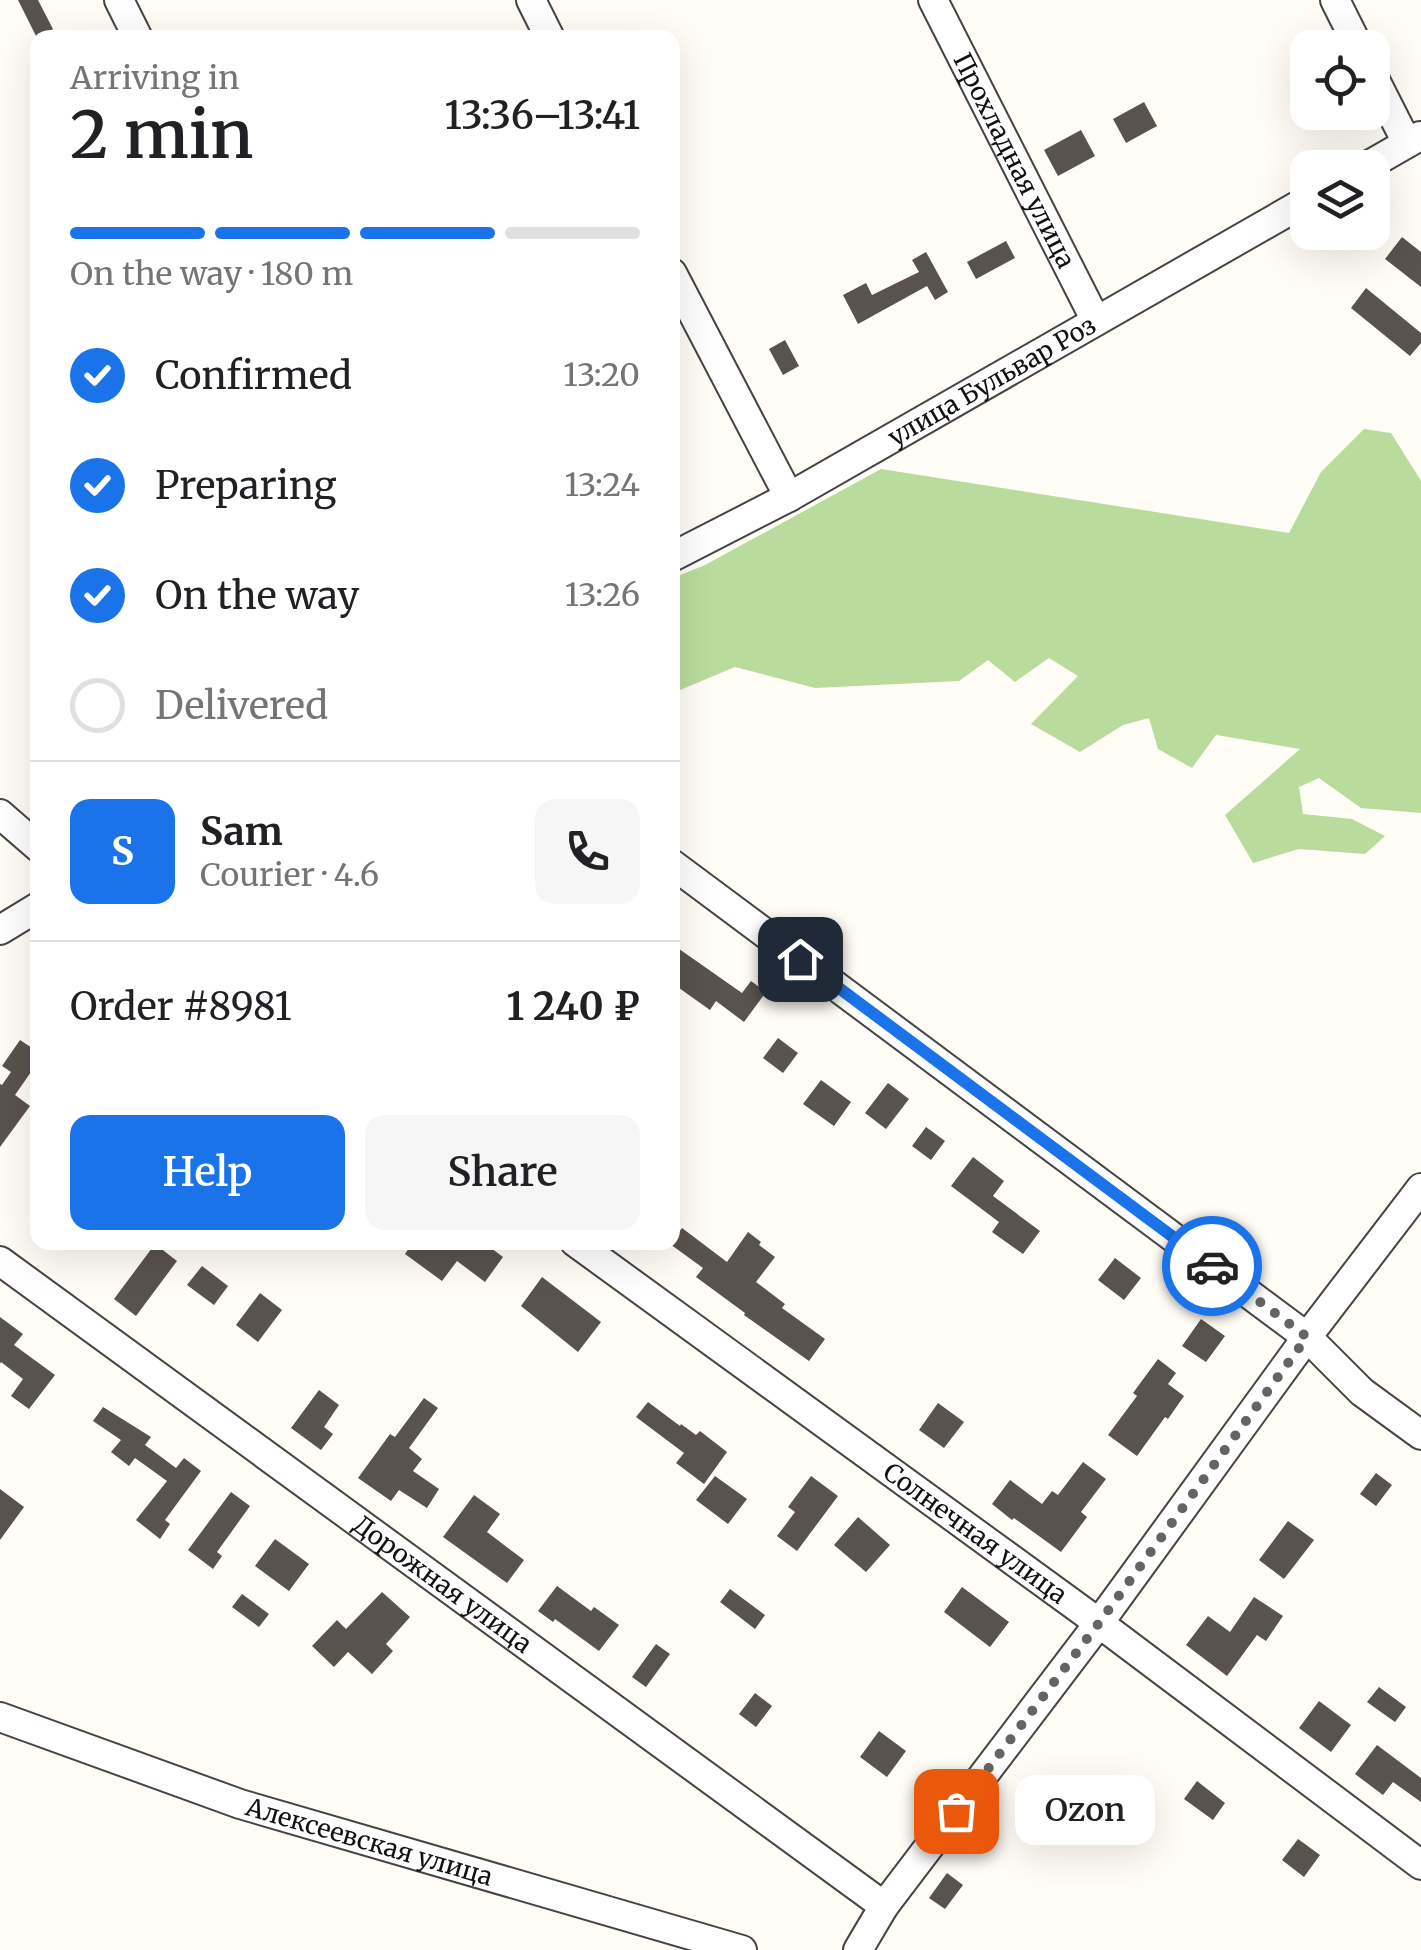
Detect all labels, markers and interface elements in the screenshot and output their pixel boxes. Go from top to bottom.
map controls [1290,30,1390,250]
button: locate [1290,30,1390,130]
street label: Прохладная улица [947,48,1082,273]
text: Arriving in [70,58,239,98]
text: 13:36–13:41 [445,92,640,139]
text: 2 min [70,94,254,176]
button: layers [1290,150,1390,250]
text: On the way · 180 m [70,254,353,294]
street label: улица Бульвар Роз [882,309,1101,453]
icon: check [70,348,125,403]
text: Confirmed [155,352,352,399]
text: 13:20 [563,355,640,395]
icon: check [70,458,125,513]
text: Preparing [155,462,337,509]
text: 13:24 [565,465,640,505]
icon: check [70,568,125,623]
text: On the way [155,572,359,619]
text: 13:26 [565,575,640,615]
text: Delivered [155,682,328,729]
button: phone [535,799,640,904]
text: Sam [200,808,283,855]
text: S [111,828,134,875]
text: Courier · 4.6 [200,855,379,895]
pin [758,917,843,1002]
icon: home [773,932,828,987]
text: Order #8981 [70,983,292,1030]
text: 1 240 ₽ [506,983,640,1030]
button: Help [70,1115,345,1230]
button: Share [365,1115,640,1230]
courier [1162,1216,1262,1316]
icon: car [1185,1239,1240,1294]
street label: Солнечная улица [877,1456,1074,1611]
street label: Дорожная улица [347,1508,538,1660]
pin [914,1769,999,1854]
callout: Ozon [1016,1776,1156,1846]
icon: bag [929,1784,984,1839]
street label: Алексеевская улица [241,1790,496,1893]
text: Ozon [1045,1790,1125,1830]

